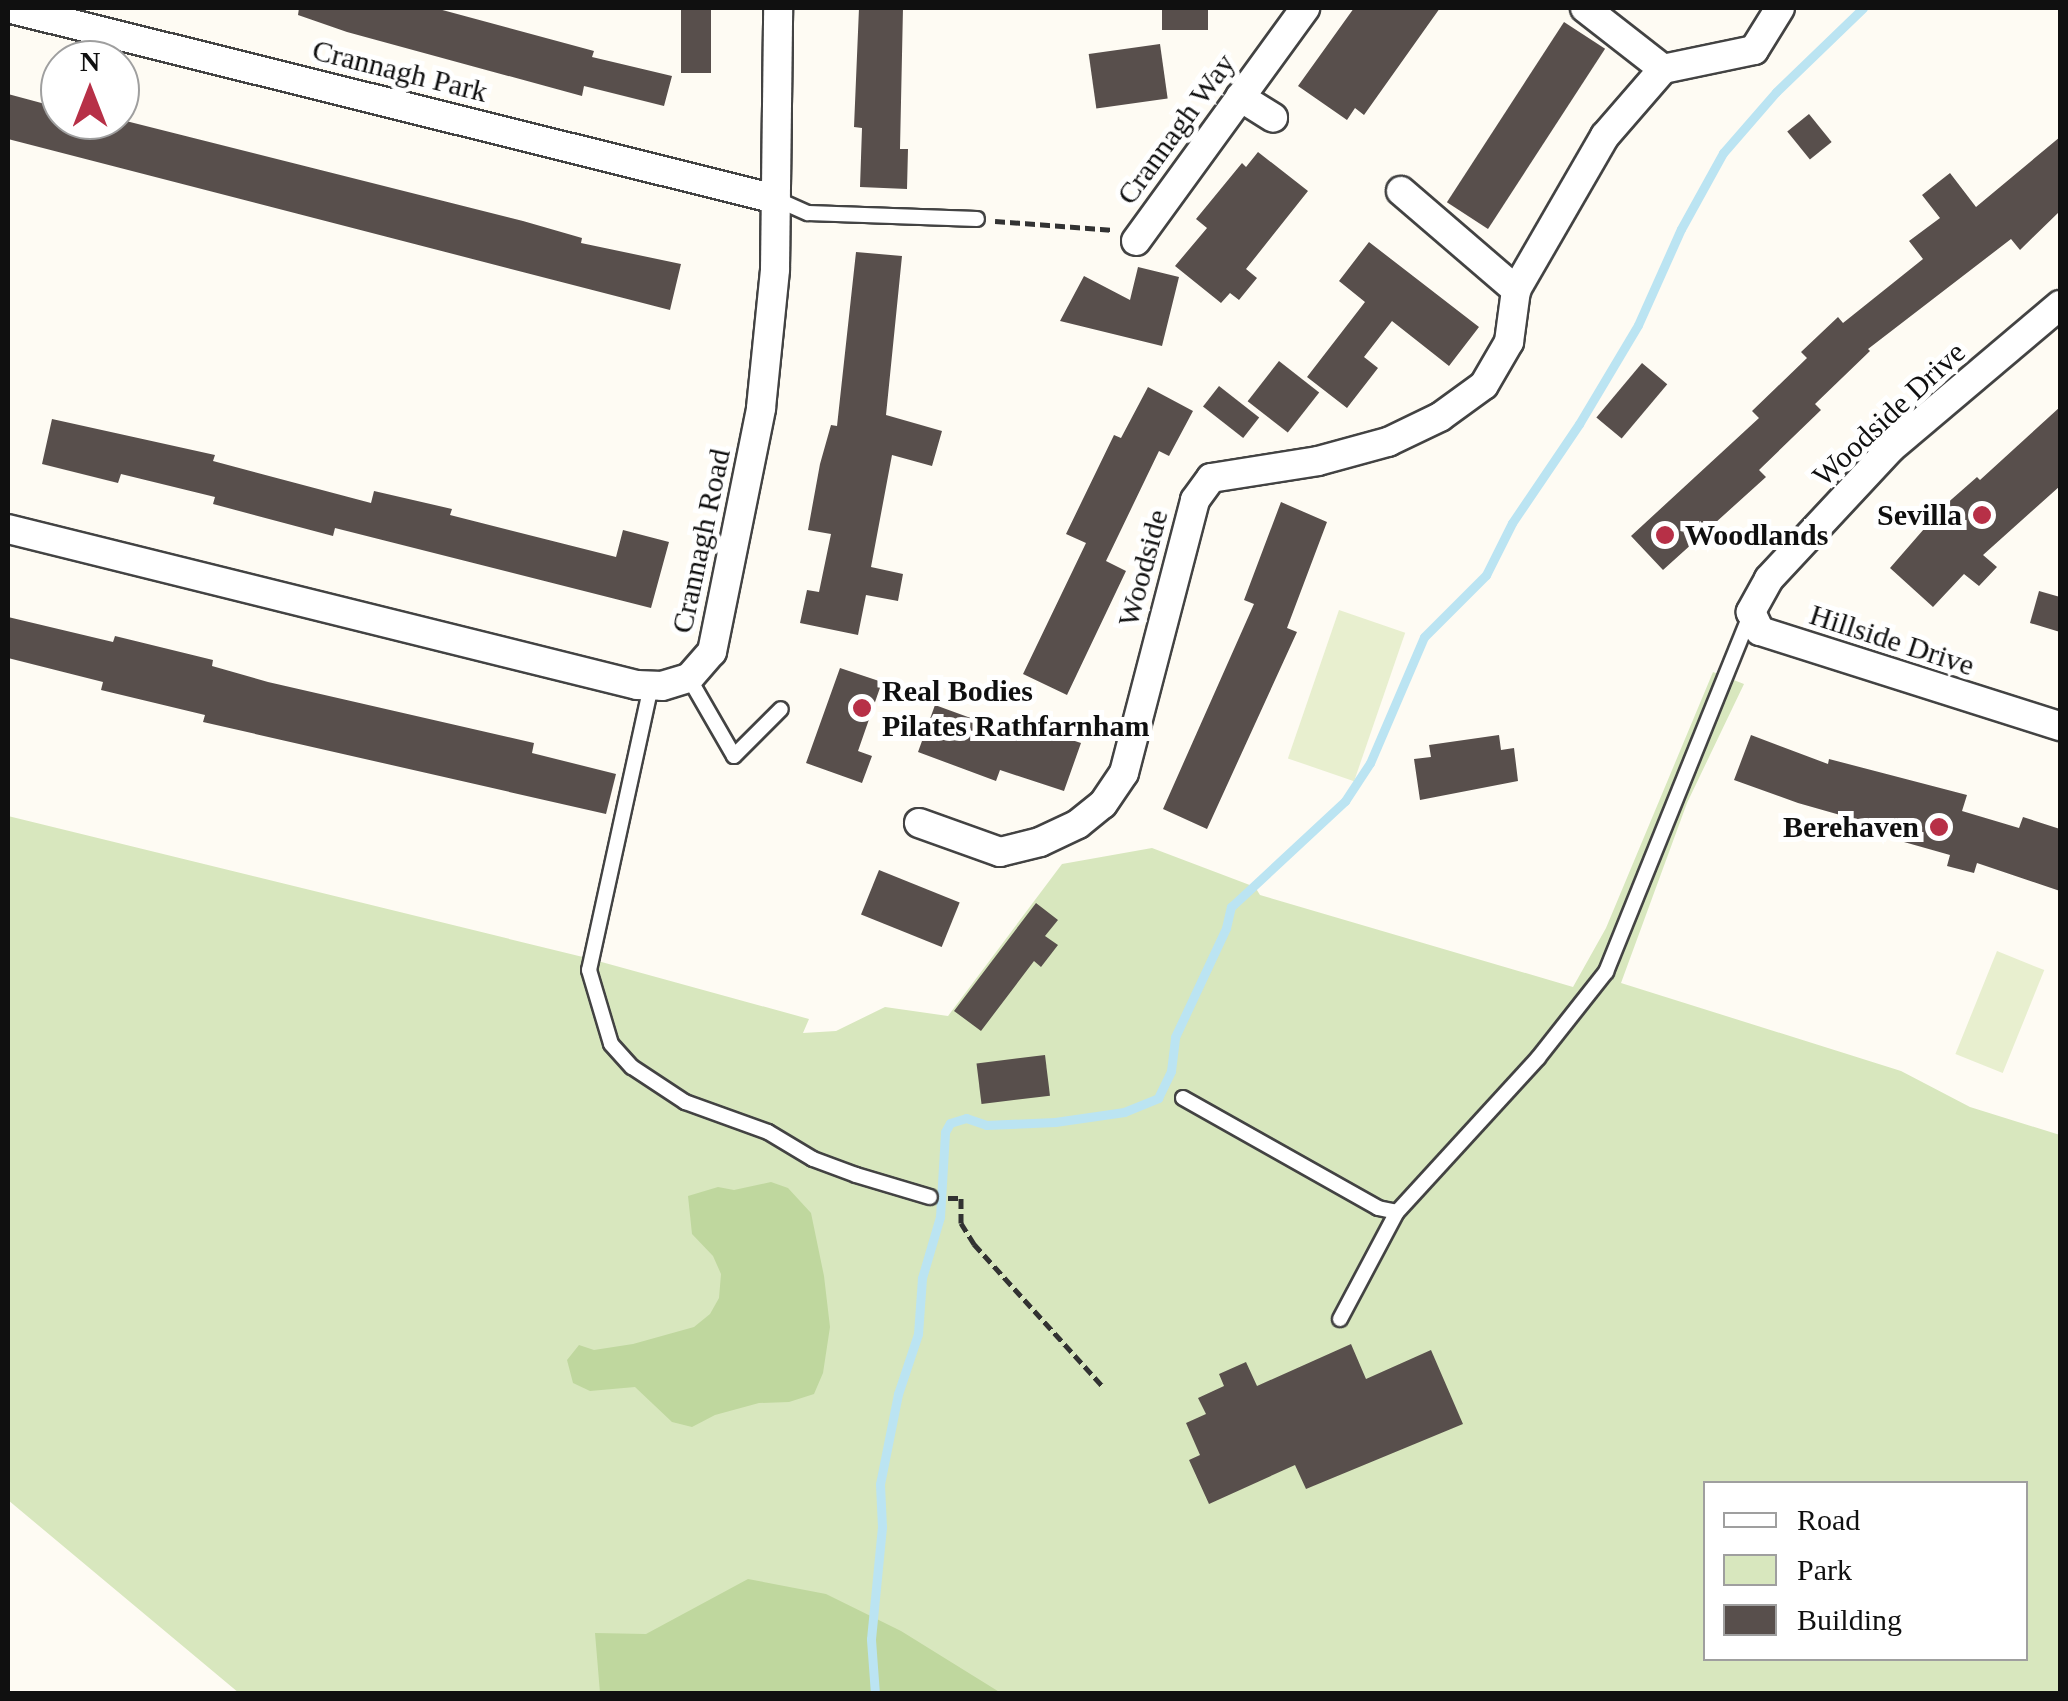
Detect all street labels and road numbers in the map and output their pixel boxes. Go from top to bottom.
street label: Crannagh Park [309,32,491,110]
street label: Crannagh Way [1109,46,1243,212]
street label: Woodside Drive [1805,334,1973,494]
street label: Crannagh Road [664,446,738,636]
street label: Woodside [1110,506,1176,630]
street label: Hillside Drive [1805,596,1979,684]

